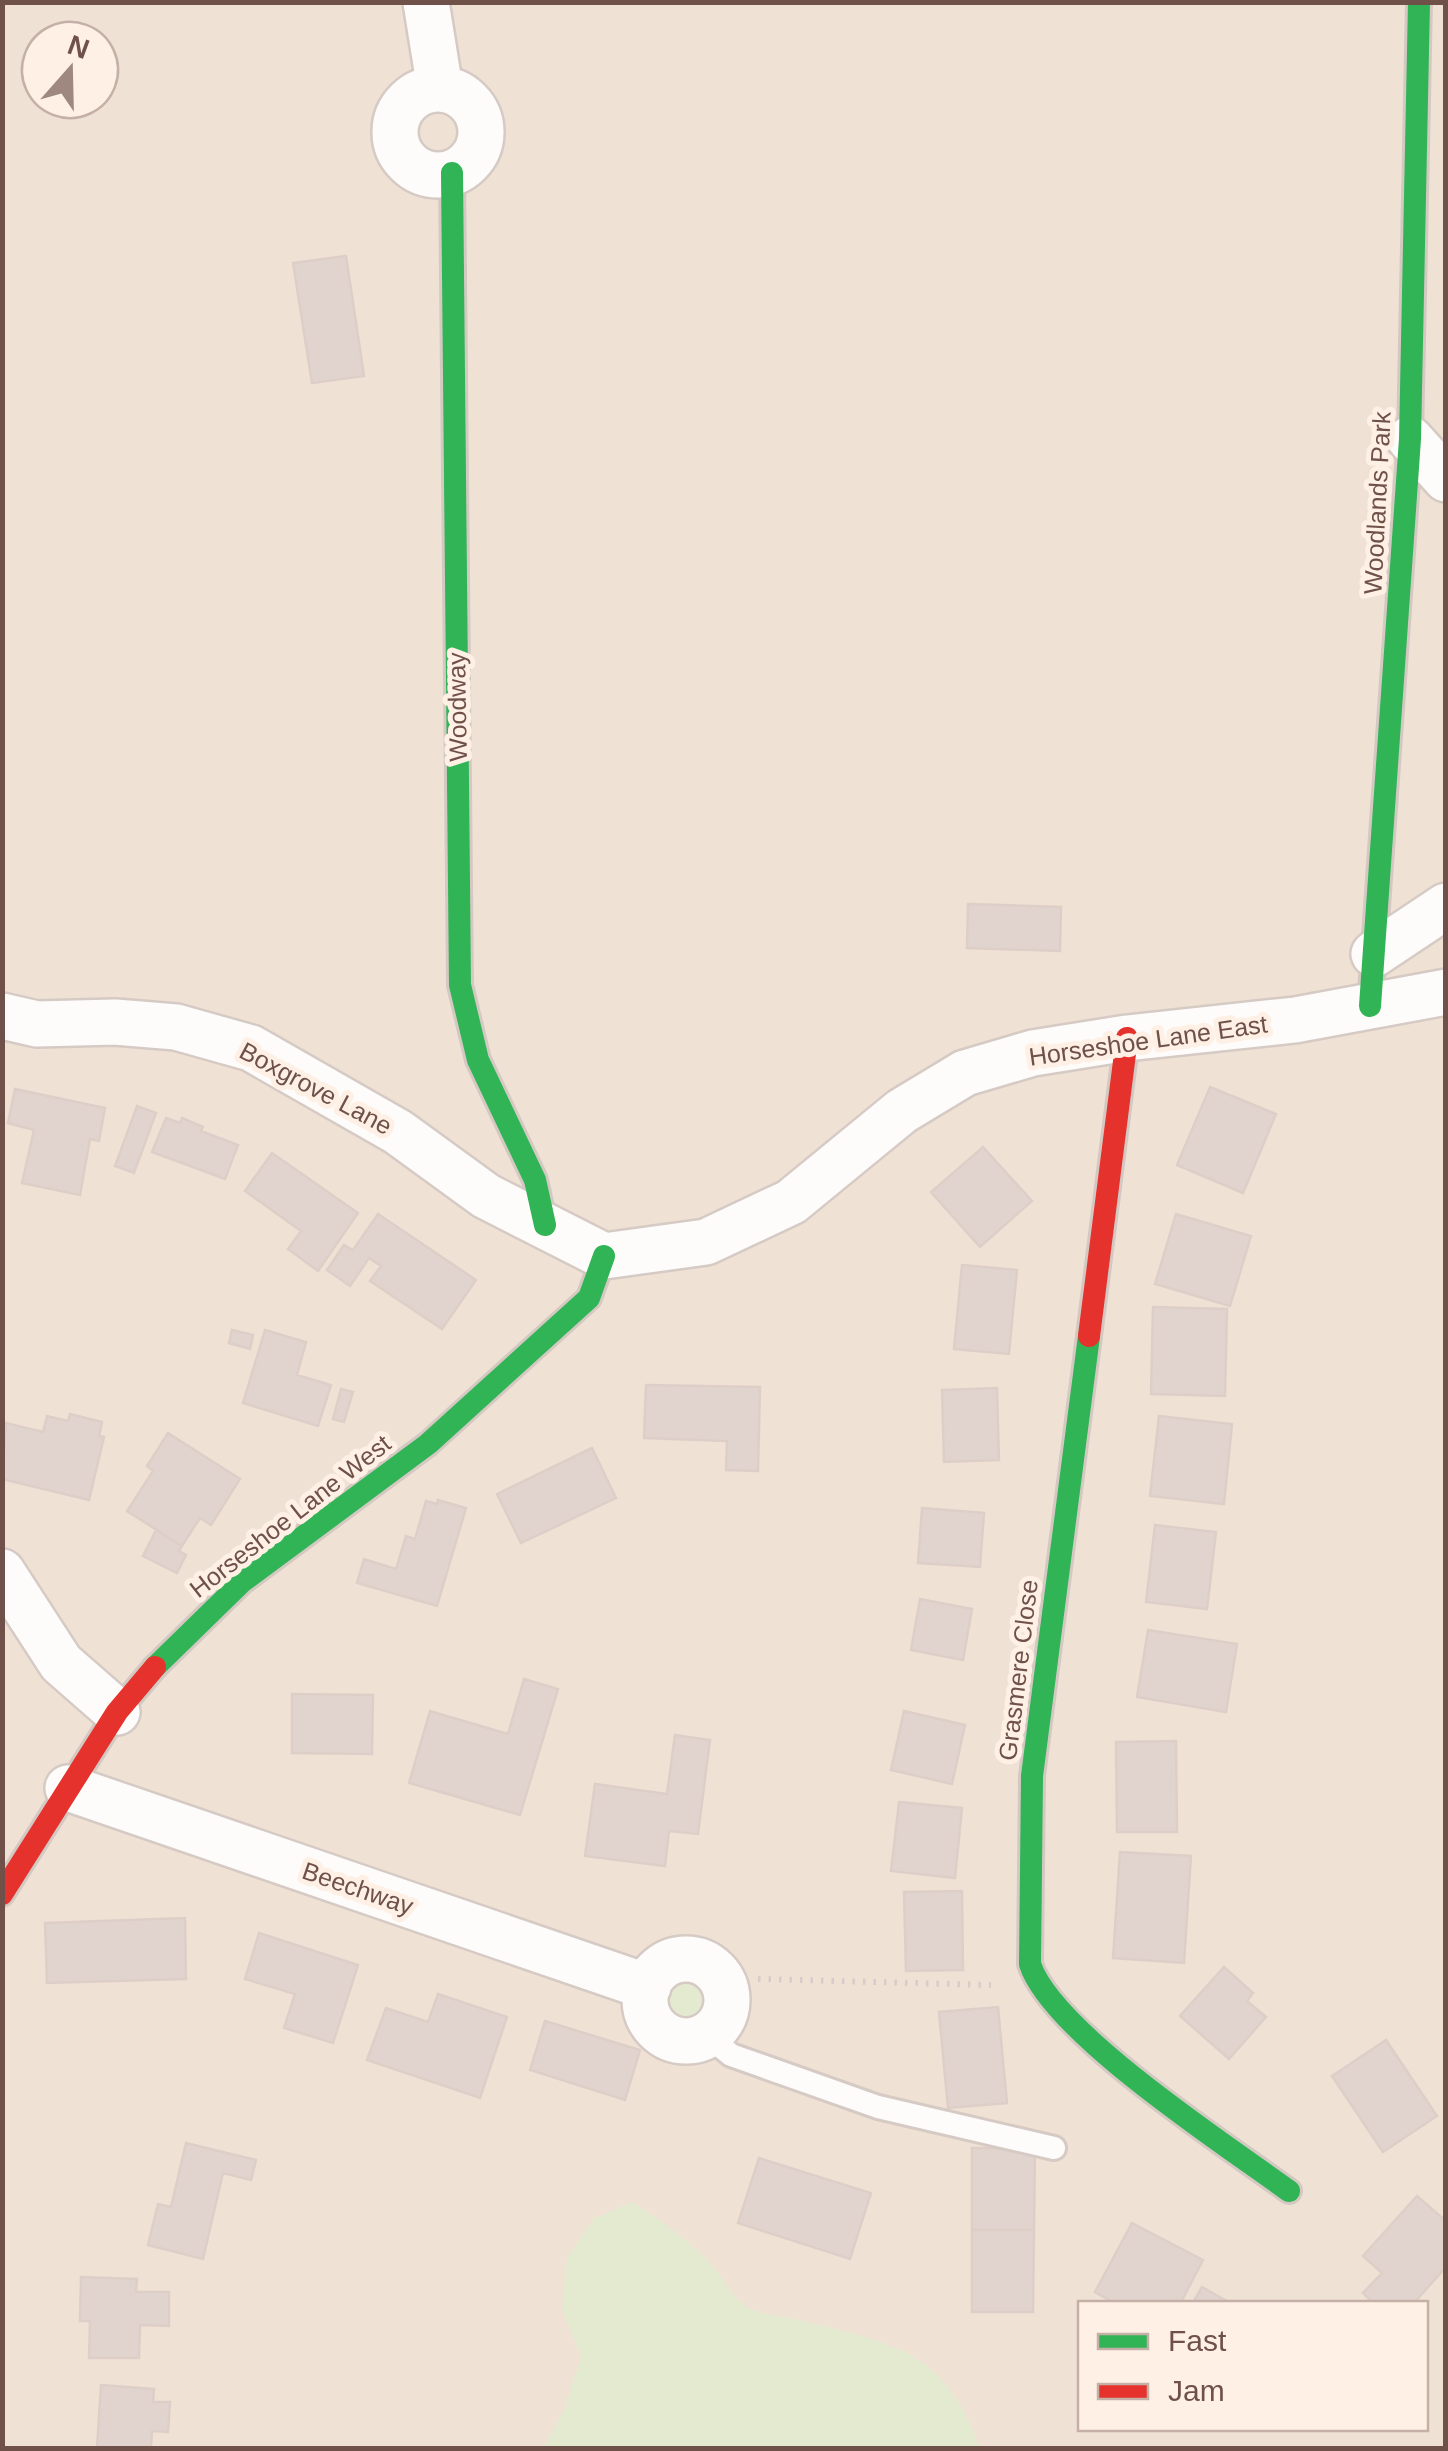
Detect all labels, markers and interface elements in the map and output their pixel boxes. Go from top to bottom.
north arrow [20,20,120,120]
text: N [64,29,93,65]
street label: Woodlands Park [1358,410,1396,595]
street label: Woodway [442,652,472,762]
street label: Horseshoe Lane East [1027,1009,1269,1071]
street label: Boxgrove Lane [235,1036,397,1140]
street label: Horseshoe Lane West [184,1429,396,1603]
street label: Grasmere Close [993,1578,1043,1762]
street label: Beechway [299,1856,418,1920]
legend [1078,2301,1428,2431]
text: Fast [1168,2324,1227,2357]
text: Jam [1168,2374,1225,2407]

